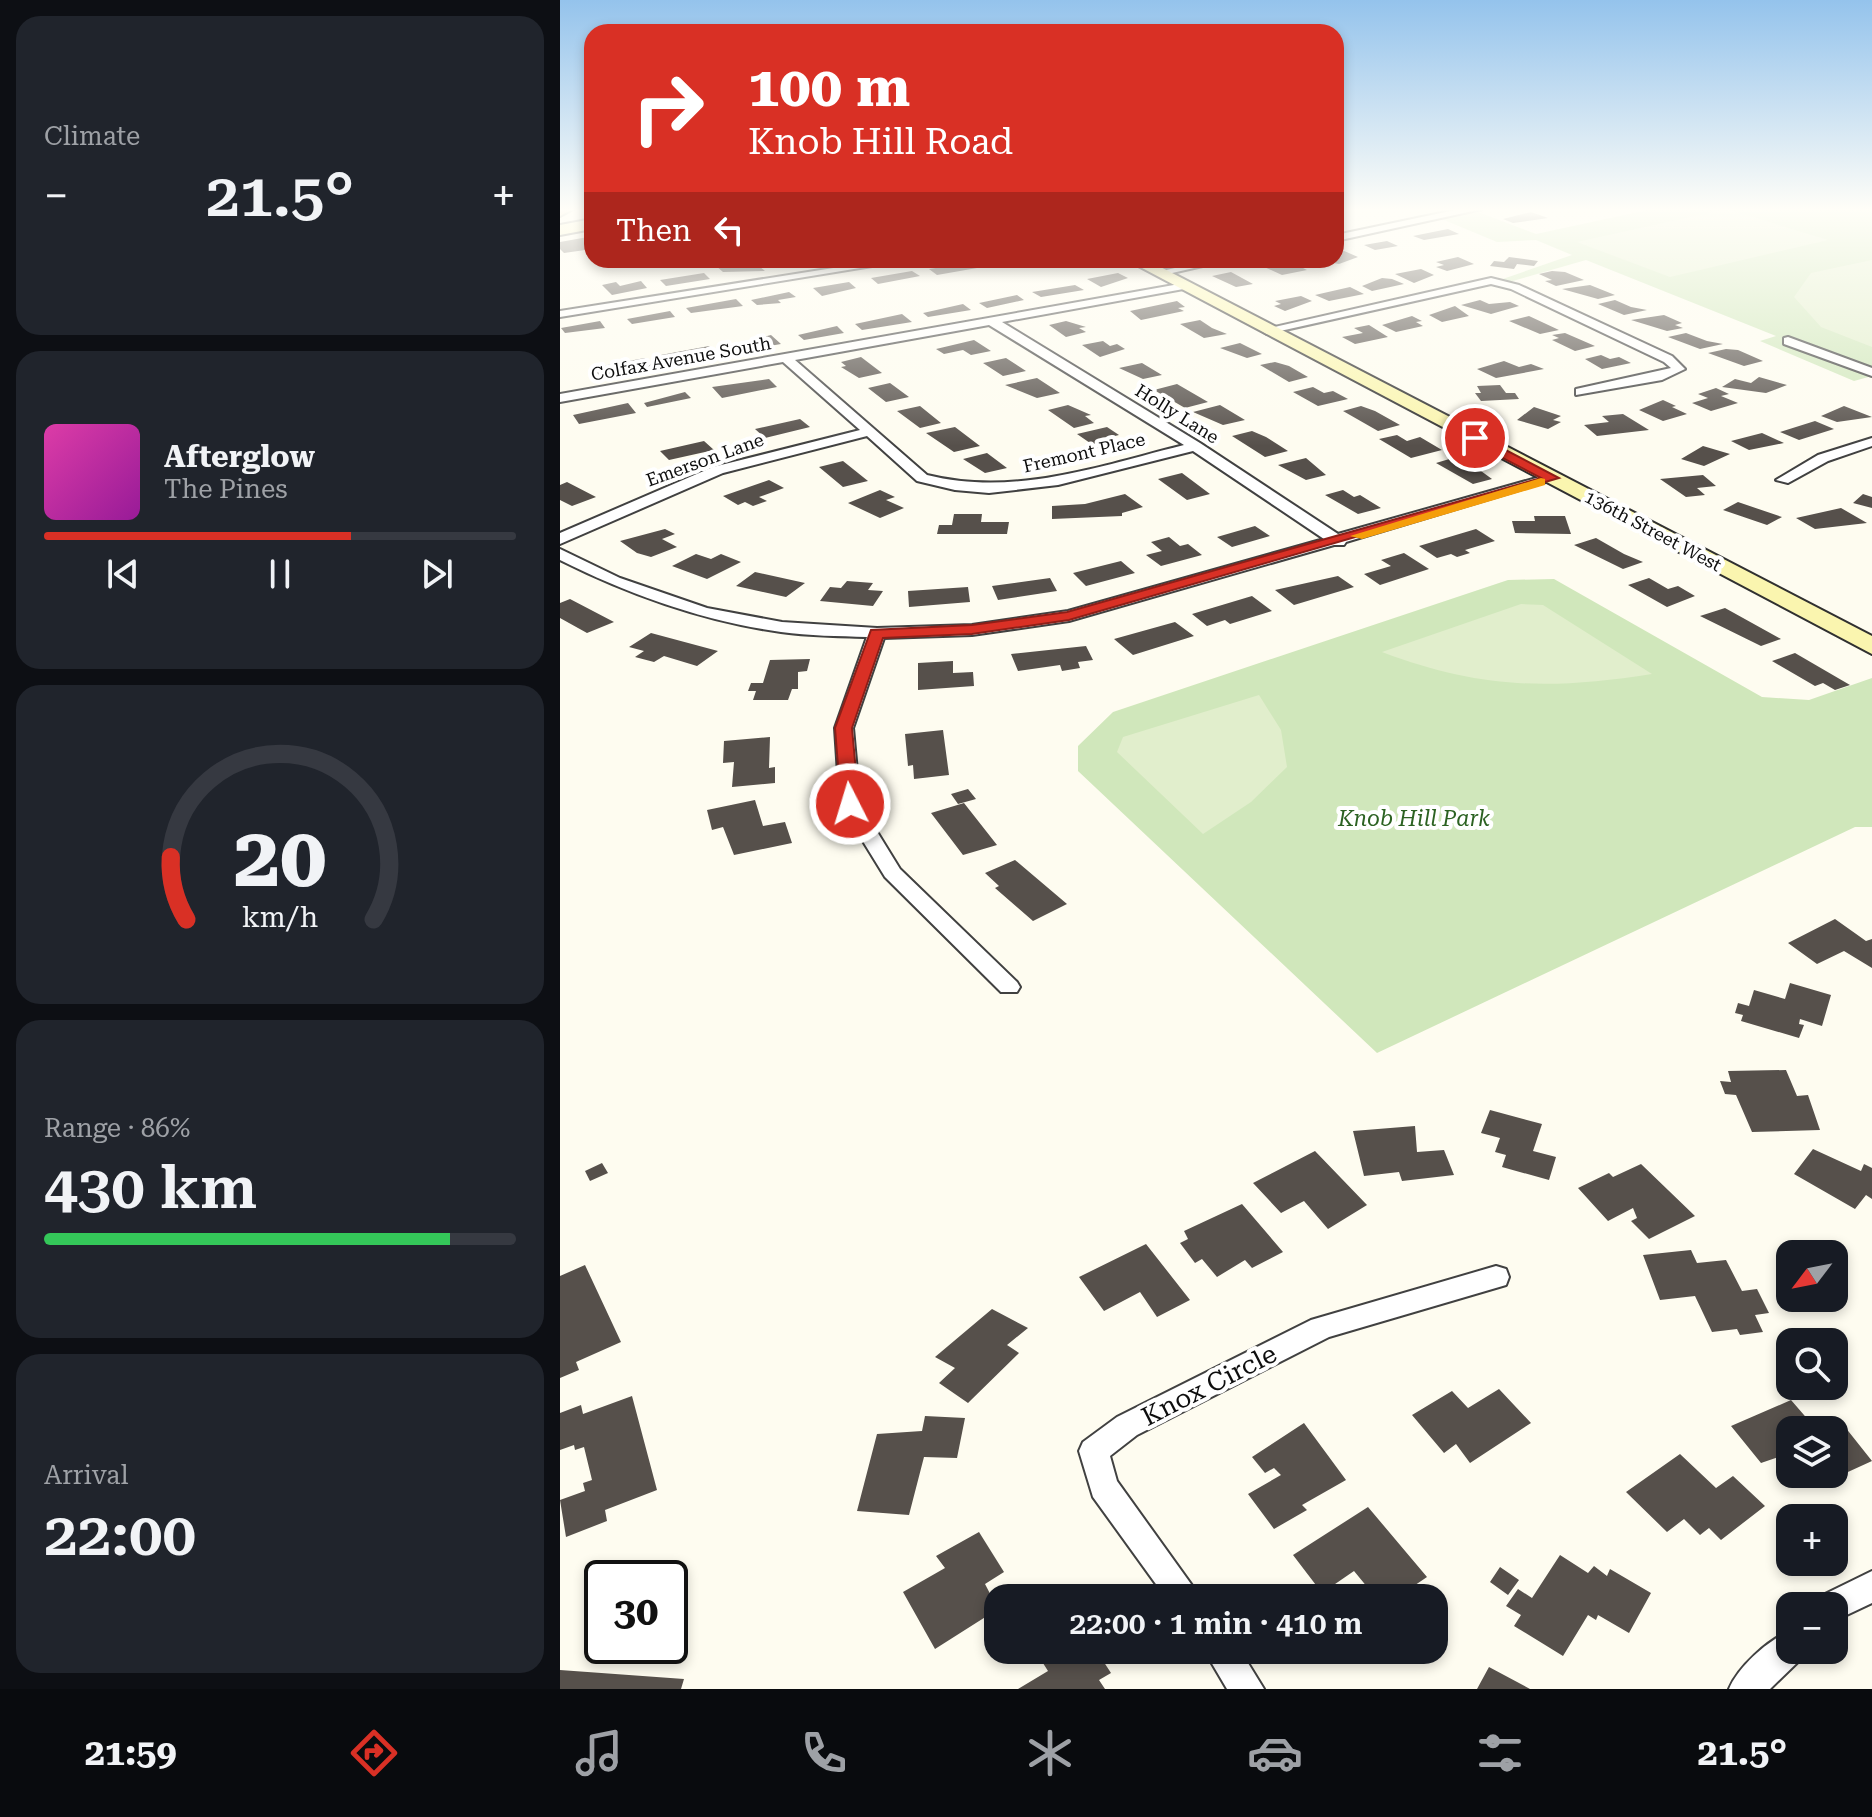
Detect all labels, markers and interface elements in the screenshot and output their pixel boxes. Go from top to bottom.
text: 100 m [748,54,910,120]
icon: right [616,56,720,160]
text: Climate [44,121,140,151]
text: Knob Hill Road [748,121,1013,163]
text: 21.5° [206,160,354,231]
text: − [44,170,69,222]
text: + [491,170,516,222]
icon: left [707,208,751,252]
text: Then [616,213,691,248]
street label: Colfax Avenue South [589,332,773,385]
street label: Holly Lane [1132,380,1223,448]
pin [1441,404,1509,472]
icon: arrive [1453,416,1497,460]
street label: Fremont Place [1021,428,1147,477]
street label: Emerson Lane [643,429,767,491]
text: Afterglow [164,439,315,474]
text: The Pines [164,474,288,504]
street label: 136th Street West [1581,486,1726,576]
icon: previous [101,552,145,596]
icon: pause [258,552,302,596]
icon: next [415,552,459,596]
position arrow [808,762,892,846]
park label: Knob Hill Park [1337,806,1490,831]
text: 20 [233,809,327,906]
text: km/h [242,901,318,935]
text: Range · 86% [44,1113,190,1143]
text: 430 km [44,1152,257,1223]
north arrow [1776,1240,1848,1312]
map controls [1776,1240,1848,1664]
button: search [1776,1328,1848,1400]
street label: Knox Circle [1137,1338,1281,1432]
button: layers [1776,1416,1848,1488]
text: Arrival [44,1460,129,1490]
text: 22:00 [44,1499,196,1570]
button: + [1776,1504,1848,1576]
speed limit sign: 30 [584,1560,688,1664]
button: − [1776,1592,1848,1664]
text: 22:00 · 1 min · 410 m [1070,1606,1362,1641]
icon: directions [346,1725,402,1781]
icon: music [571,1725,627,1781]
icon: phone [796,1725,852,1781]
icon: climate [1022,1725,1078,1781]
icon: car [1247,1725,1303,1781]
icon: filters [1472,1725,1528,1781]
text: 21:59 [85,1732,177,1774]
text: 21.5° [1698,1732,1787,1774]

